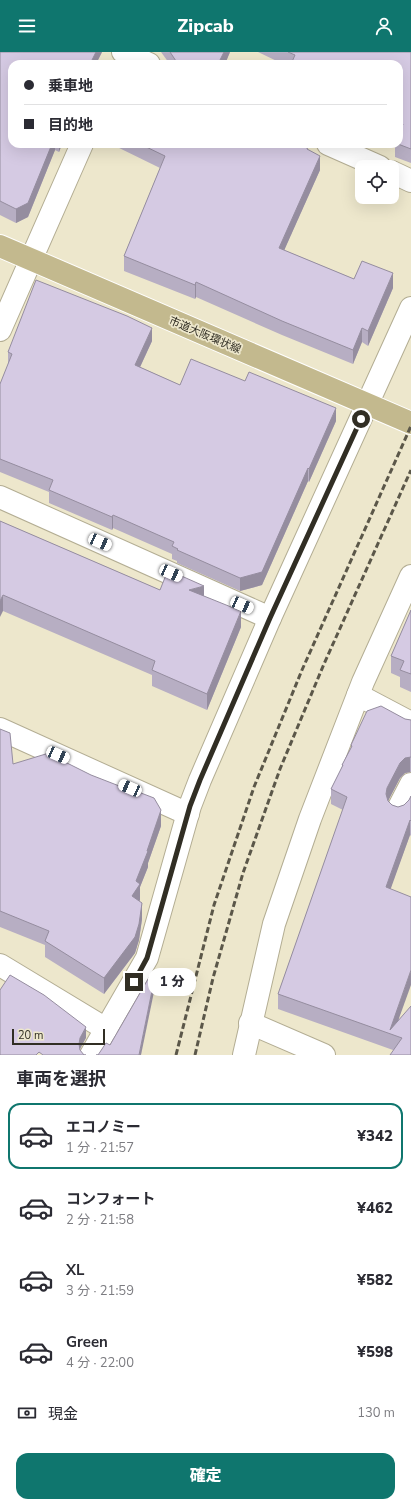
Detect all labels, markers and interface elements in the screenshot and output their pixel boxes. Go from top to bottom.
text: Zipcab [177,14,234,38]
icon: menu [16,15,38,37]
icon: person [373,15,395,37]
text: 乗車地 [48,76,93,96]
text: 目的地 [48,115,93,135]
map controls [355,160,399,204]
button: locate [355,160,399,204]
street label: 市道大阪環状線 [167,313,243,357]
route start [352,410,370,428]
car [87,532,113,552]
car [158,563,184,583]
car [229,595,255,615]
car [45,745,71,765]
car [117,778,143,798]
callout: 1 分 [148,968,196,996]
route end [125,973,143,991]
text: 1 分 [160,973,184,991]
scale bar [12,1027,105,1046]
text: 20 m [18,1028,43,1043]
text: 車両を選択 [16,1067,106,1091]
text: エコノミー [66,1117,141,1137]
icon: car [18,1118,54,1154]
text: ¥342 [357,1126,393,1146]
text: 1 分 · 21:57 [66,1139,134,1157]
text: コンフォート [66,1189,156,1209]
icon: car [18,1190,54,1226]
text: ¥462 [357,1198,393,1218]
text: 2 分 · 21:58 [66,1211,134,1229]
text: XL [66,1260,85,1280]
icon: car [18,1262,54,1298]
text: ¥582 [357,1270,393,1290]
text: 3 分 · 21:59 [66,1282,134,1300]
text: Green [66,1332,108,1352]
icon: car [18,1334,54,1370]
text: ¥598 [357,1342,393,1362]
text: 4 分 · 22:00 [66,1354,134,1372]
icon: cash [16,1402,38,1424]
text: 現金 [48,1404,78,1424]
text: 130 m [357,1404,395,1422]
button: 確定 [16,1453,395,1499]

